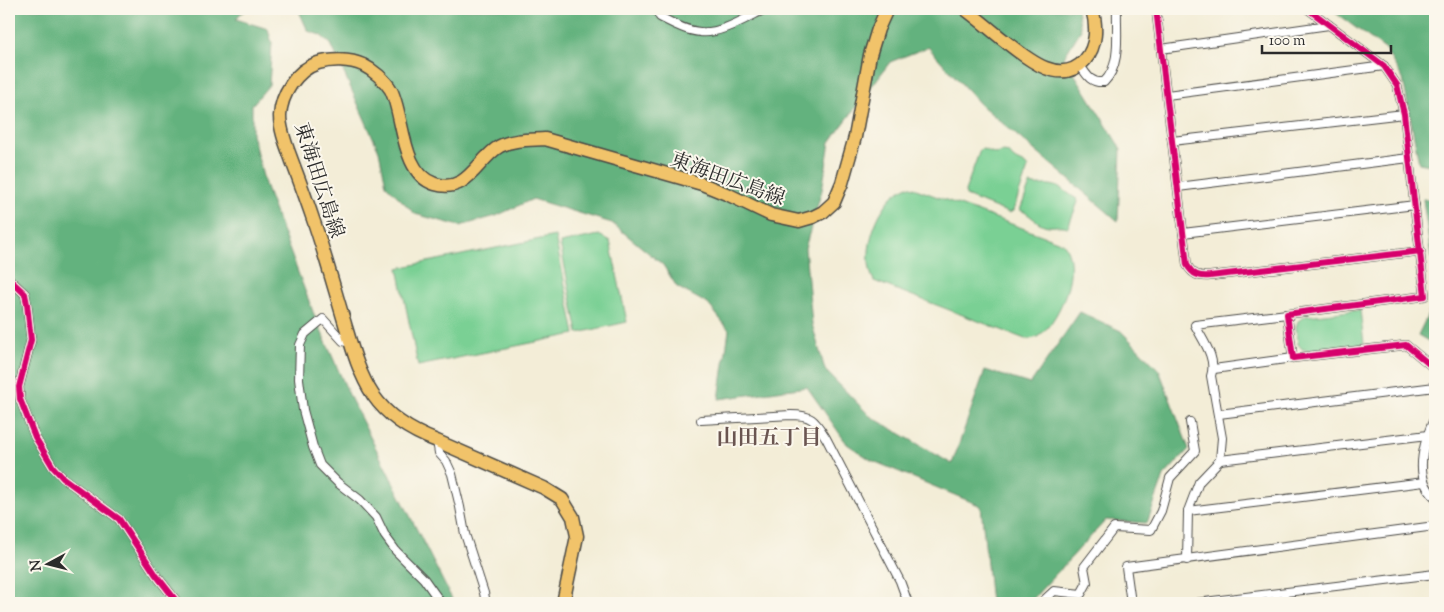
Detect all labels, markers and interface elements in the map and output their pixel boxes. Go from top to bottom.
scale bar [1262,22,1390,54]
text: 100 m [1269,31,1306,52]
street label: 東海田広島線 [285,119,350,242]
street label: 東海田広島線 [666,146,788,214]
district label: 山田五丁目 [717,424,822,454]
north arrow [22,540,72,590]
text: N [26,559,48,572]

